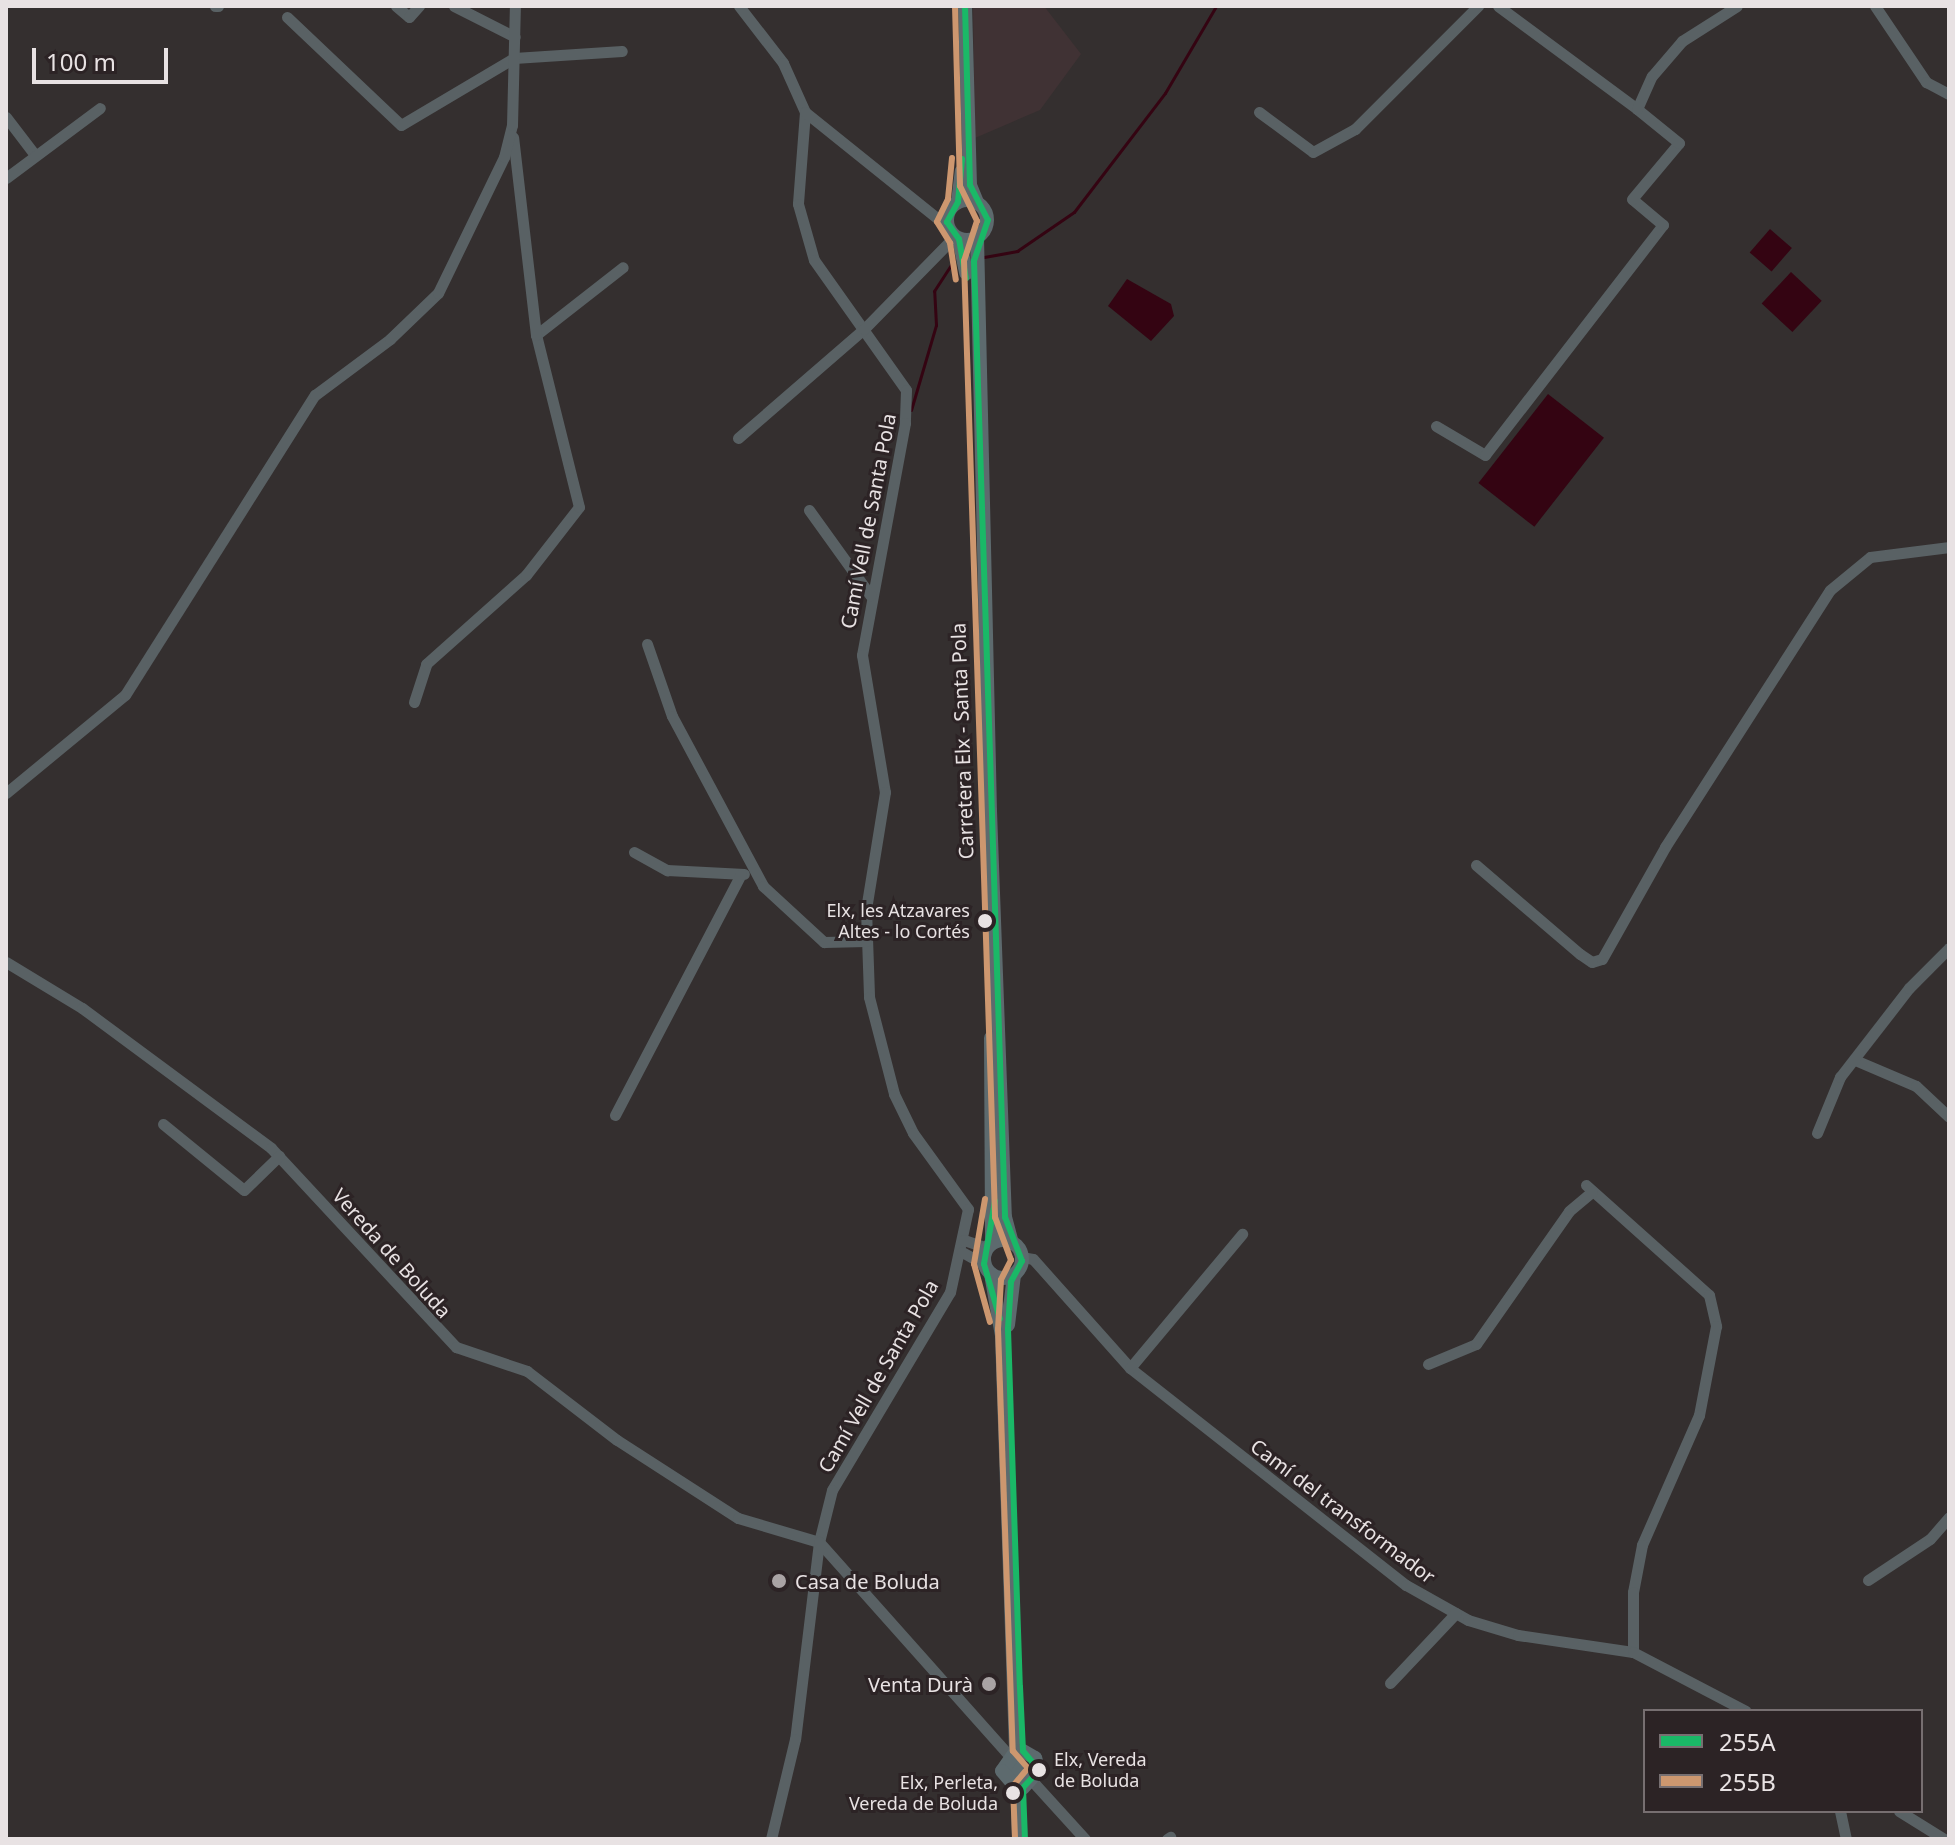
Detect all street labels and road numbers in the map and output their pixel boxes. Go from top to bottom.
street label: Camí Vell de Santa Pola [835,411,901,631]
street label: Carretera Elx - Santa Pola [946,622,978,860]
street label: Vereda de Boluda [328,1183,456,1323]
street label: Camí Vell de Santa Pola [813,1275,943,1477]
street label: Camí del transformador [1246,1434,1440,1588]

